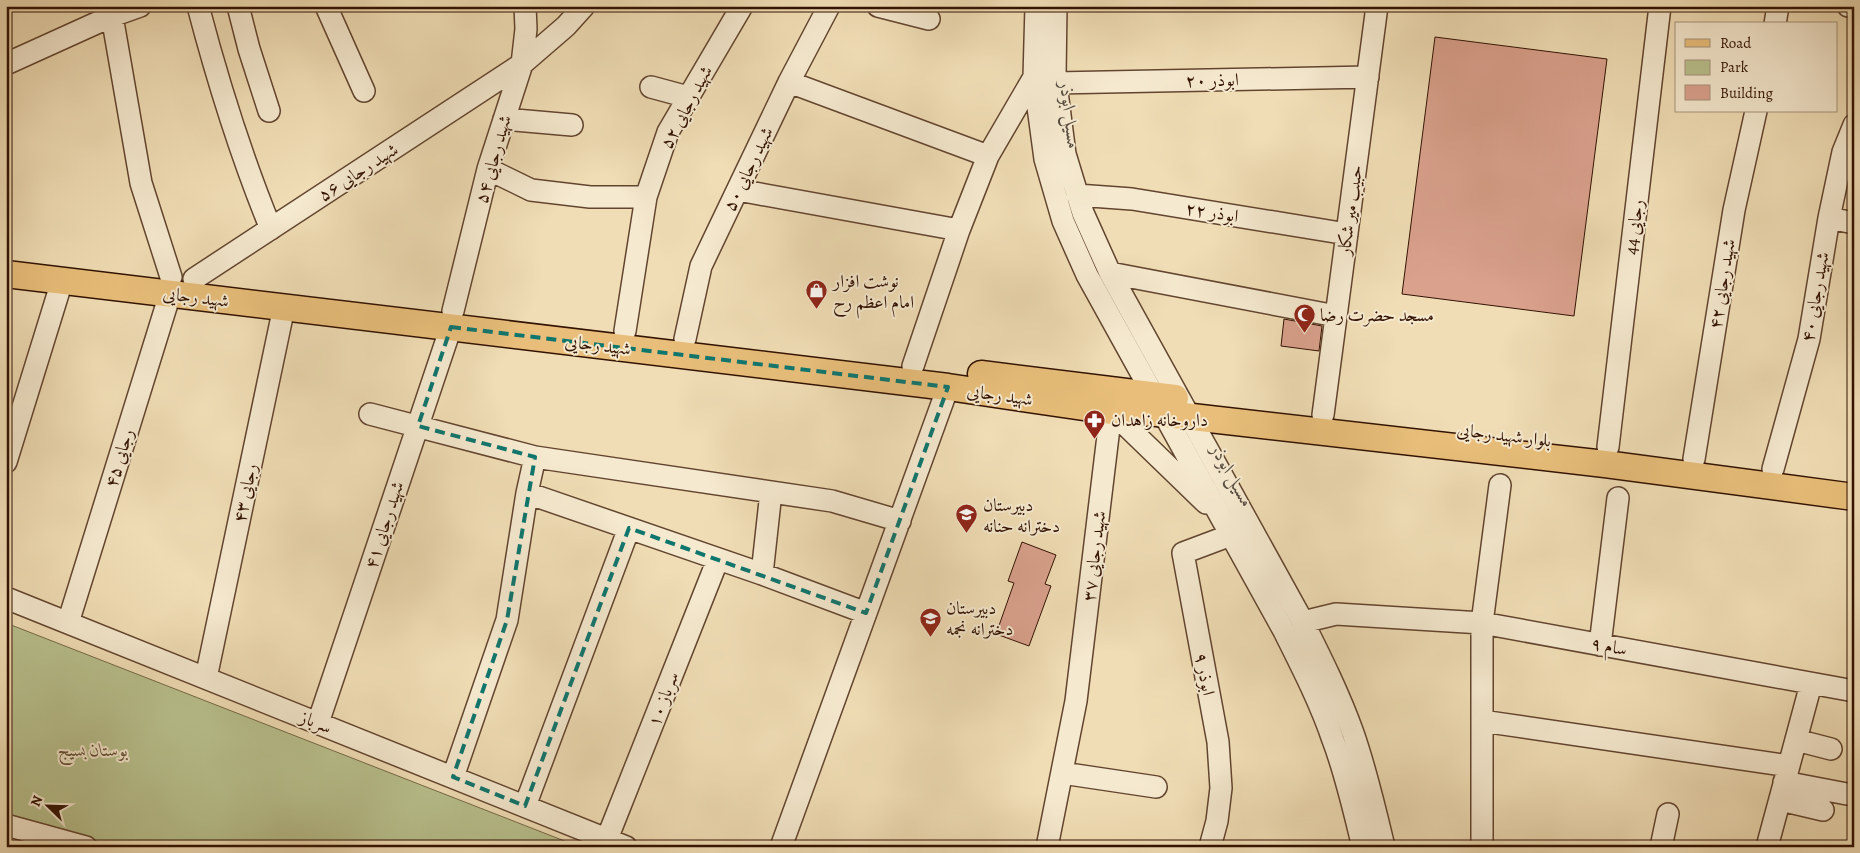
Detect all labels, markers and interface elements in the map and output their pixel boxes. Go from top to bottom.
legend [1675,22,1838,112]
text: Road [1720,33,1752,53]
text: Park [1720,57,1749,77]
street label: شهید رجایی ۵۲ [654,61,718,153]
street label: ابوذر ۲۰ [1185,68,1239,92]
water label: مسیل ابوذر [1053,77,1087,151]
text: Building [1720,83,1773,103]
street label: شهید رجایی ۵۴ [469,112,517,206]
street label: شهید رجایی ۵۰ [717,123,779,215]
street label: شهید رجایی ۵۶ [313,137,403,207]
street label: حبیب میر شکار [1332,163,1368,259]
street label: ابوذر ۲۲ [1184,196,1240,228]
street label: رجایی 44 [1619,198,1649,256]
street label: شهید رجایی ۴۲ [1703,237,1741,331]
street label: شهید رجایی ۴۰ [1795,250,1835,344]
place label: نوشت افزار امام اعظم رح [831,269,914,319]
shop icon: نوشت افزار امام اعظم رح [805,279,829,310]
street label: شهید رجایی [162,281,230,313]
mosque icon: مسجد حضرت رضا [1292,303,1316,334]
place label: مسجد حضرت رضا [1320,303,1434,327]
street label: شهید رجایی [564,329,632,361]
street label: شهید رجایی [965,379,1035,411]
pharmacy icon: داروخانه زاهدان [1083,408,1107,439]
place label: داروخانه زاهدان [1111,408,1208,432]
street label: بلوار شهید رجایی [1456,417,1552,453]
street label: رجایی ۴۵ [99,426,139,490]
water label: مسیل ابوذر [1203,437,1260,512]
street label: رجایی ۴۳ [227,461,263,525]
street label: شهید رجایی ۴۱ [359,478,409,572]
place label: دبیرستان دخترانه حنانه [983,493,1060,538]
school or university icon: دبیرستان دخترانه حنانه [955,503,979,534]
street label: شهید رجایی ۳۷ [1077,509,1111,603]
place label: دبیرستان دخترانه نجمه [946,596,1013,641]
school or university icon: دبیرستان دخترانه نجمه [918,606,942,637]
street label: سام ۹ [1588,631,1629,665]
street label: ابوذر ۹ [1189,651,1221,697]
street label: سرباز ۱۰ [642,668,684,730]
street label: سرباز [295,704,336,739]
park label: بوستان بسیج [58,738,129,766]
north arrow [22,780,72,830]
text: N [26,793,47,810]

